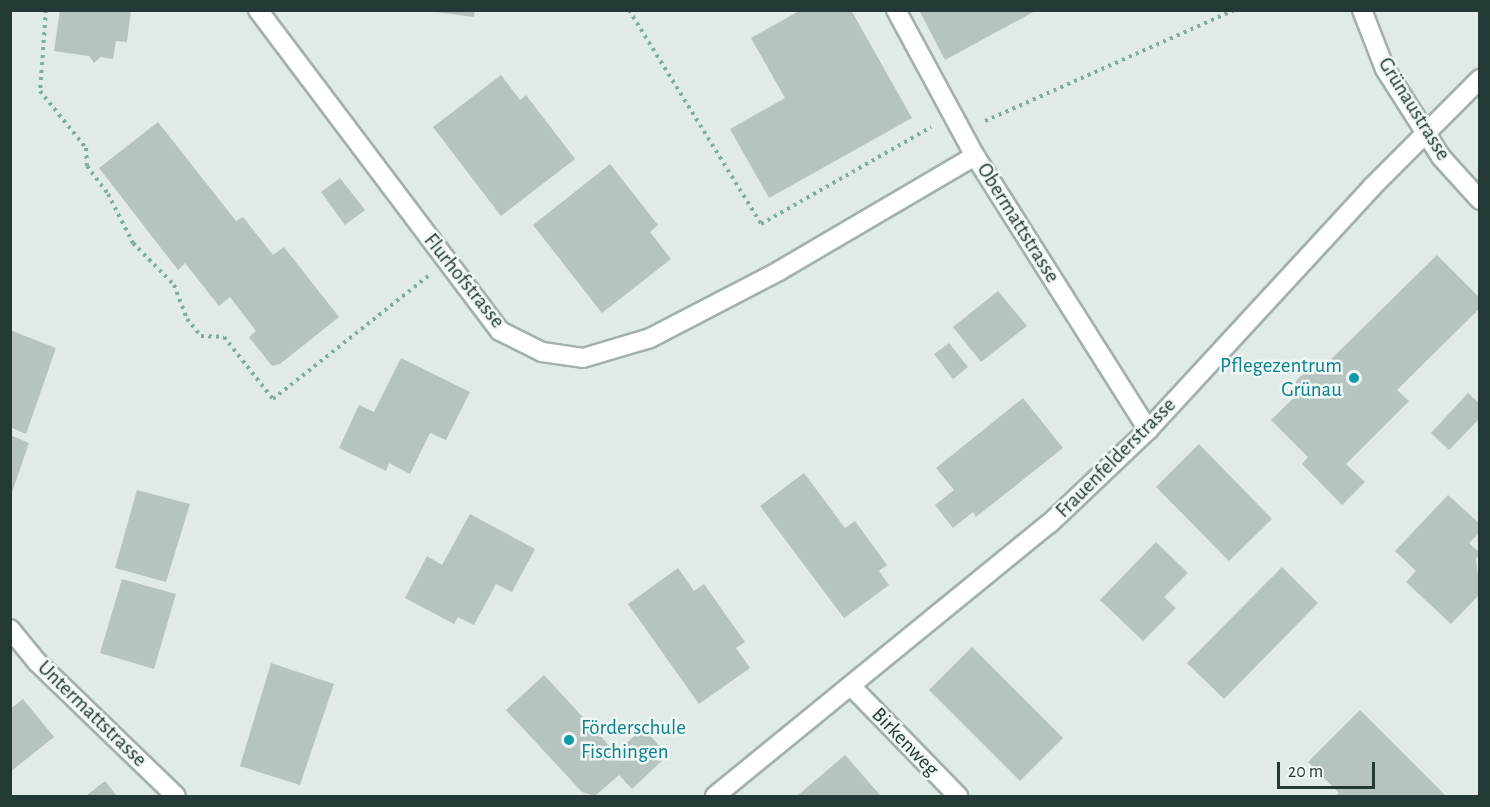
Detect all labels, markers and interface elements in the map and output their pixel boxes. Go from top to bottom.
street label: Grünaustrasse [1372,53,1456,165]
street label: Obermattstrasse [971,158,1065,288]
street label: Flurhofstrasse [418,228,510,334]
place label: Pflegezentrum Grünau [1220,353,1342,403]
marker: Pflegezentrum Grünau [1347,371,1361,385]
street label: Frauenfelderstrasse [1051,393,1181,523]
street label: Untermattstrasse [32,656,152,772]
street label: Birkenweg [866,702,944,782]
place label: Förderschule Fischingen [581,715,686,765]
marker: Förderschule Fischingen [562,733,576,747]
scale bar [1280,750,1378,788]
text: 20 m [1288,763,1323,781]

